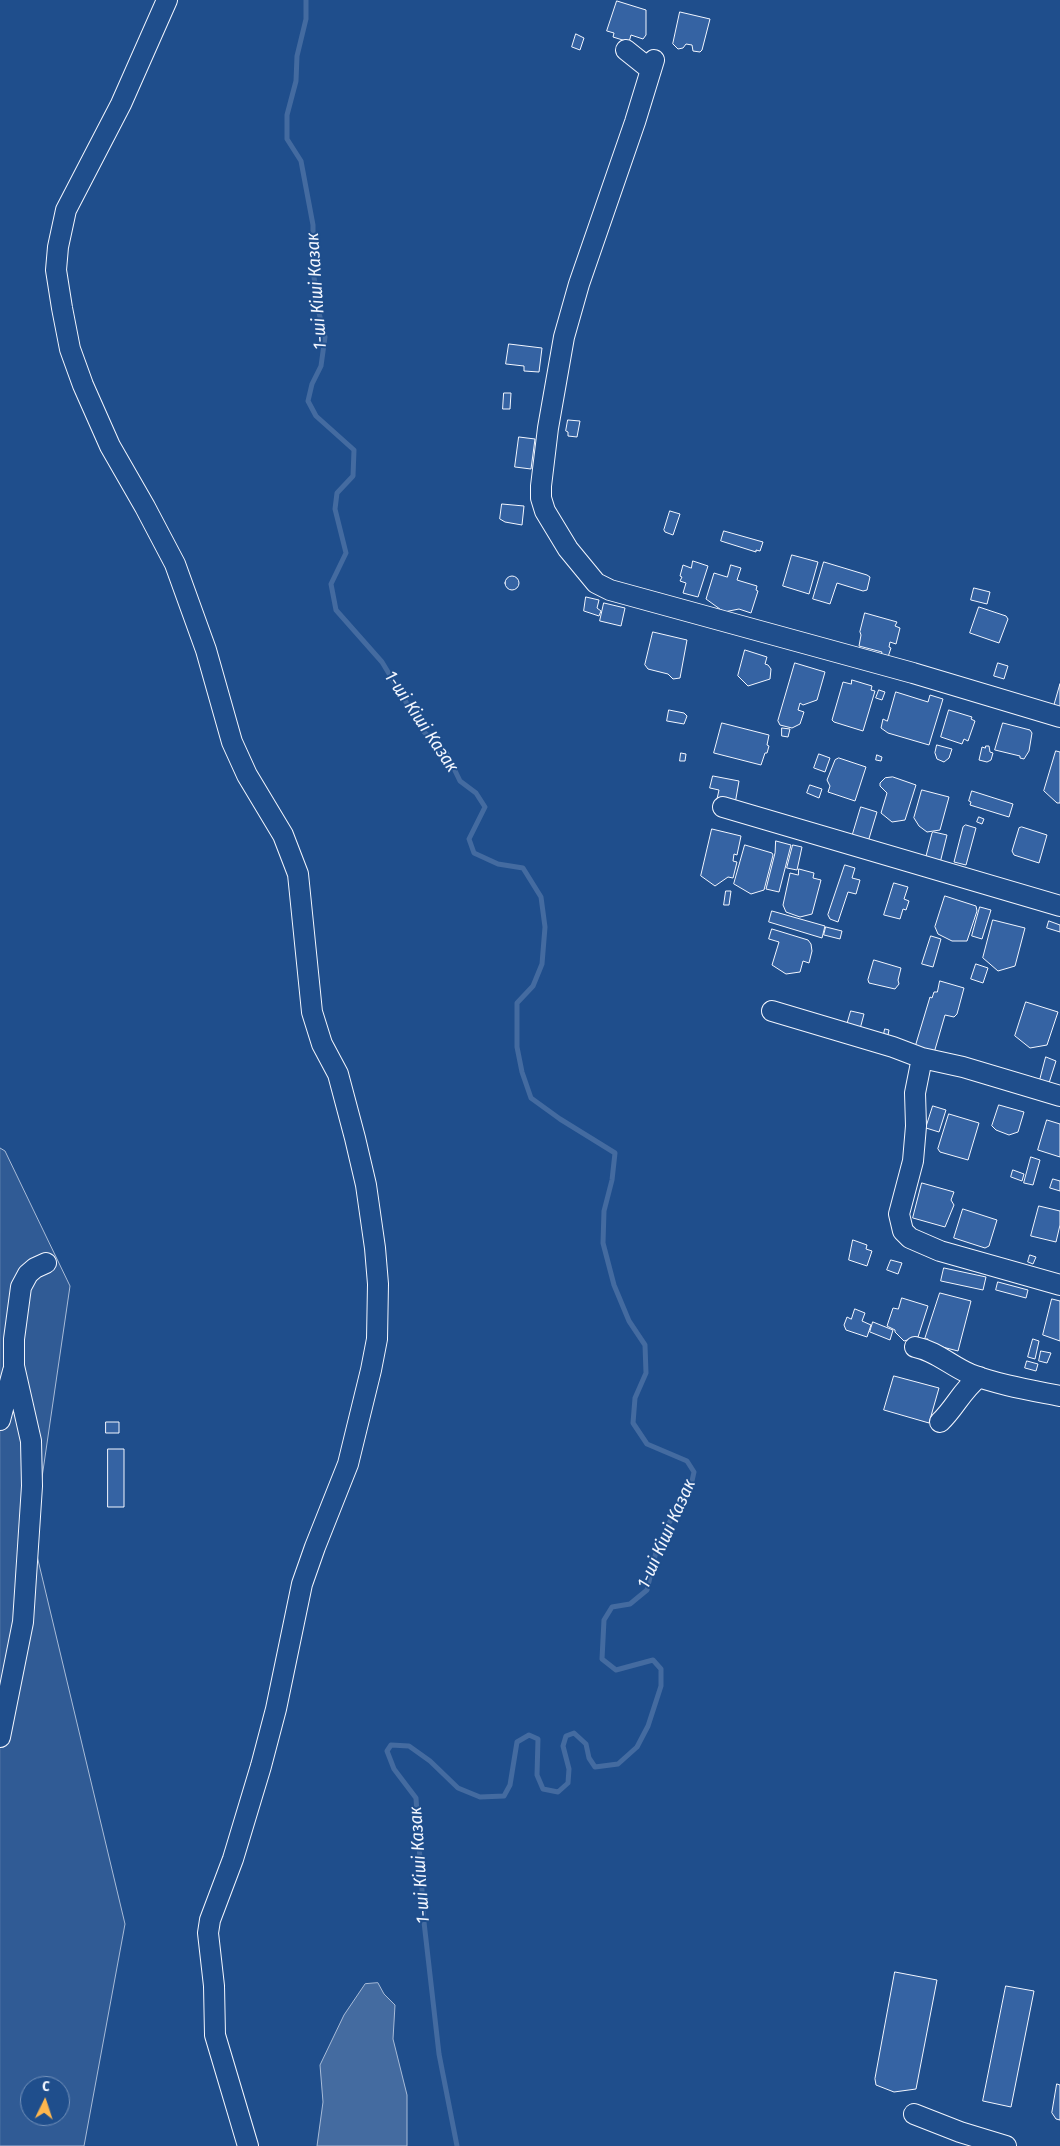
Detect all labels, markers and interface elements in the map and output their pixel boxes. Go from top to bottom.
water label: 1-ші Кіші Казак [302,232,332,350]
water label: 1-ші Кіші Казак [379,667,463,777]
water label: 1-ші Кіші Казак [633,1476,701,1592]
water label: 1-ші Кіші Казак [405,1806,435,1924]
north arrow [20,2076,70,2126]
text: С [42,2078,50,2095]

